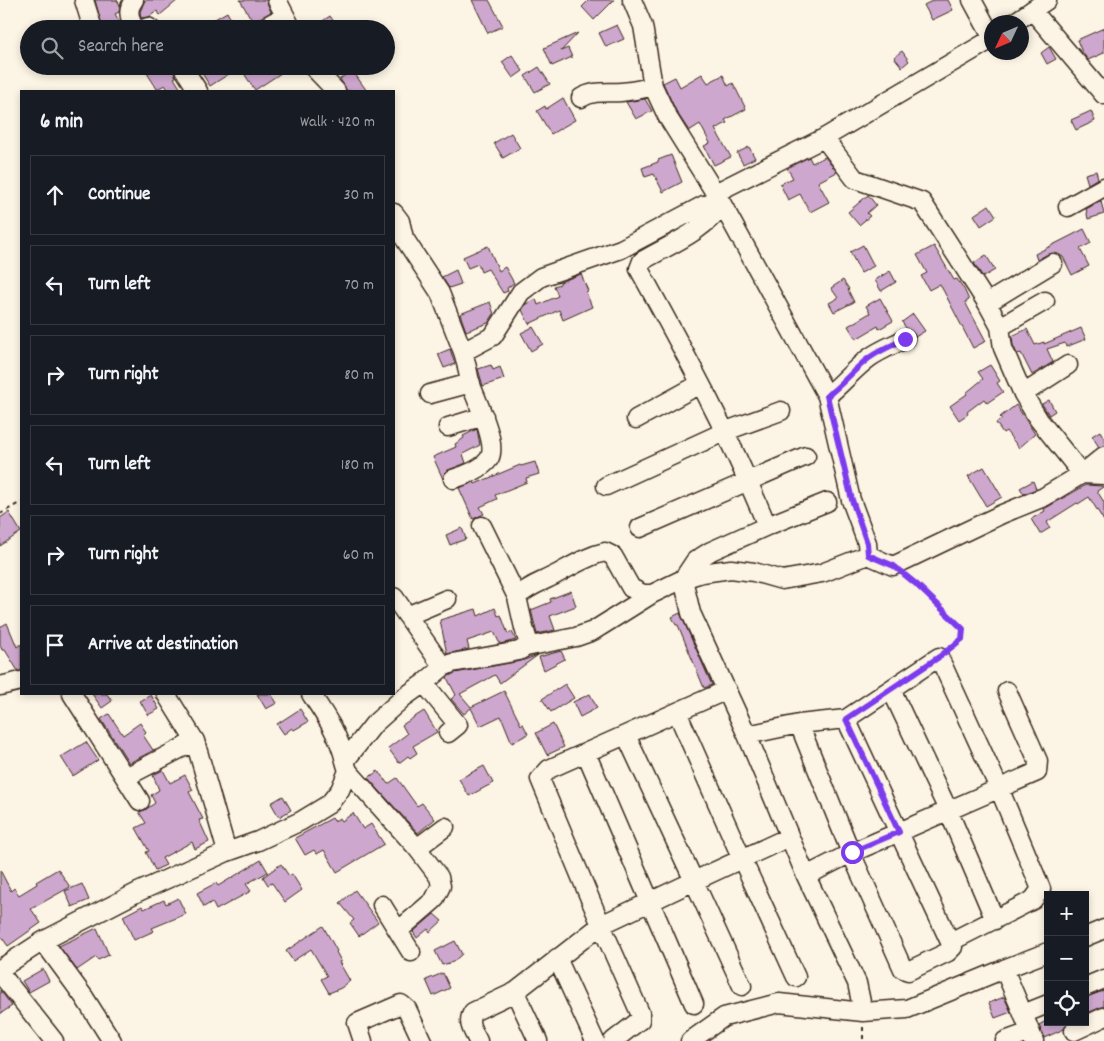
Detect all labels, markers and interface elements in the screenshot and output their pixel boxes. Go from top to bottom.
north arrow [984,15,1029,60]
search box [20,20,395,75]
icon: search [38,34,66,62]
text: Search here [78,34,164,61]
text: 6 min [40,108,83,138]
text: Walk · 420 m [300,111,375,134]
icon: ahead [41,181,69,209]
text: Continue [88,182,150,209]
text: 30 m [344,184,374,207]
icon: left [41,271,69,299]
text: Turn left [88,272,151,299]
text: 70 m [344,274,374,297]
route end [894,328,917,351]
icon: right [41,361,69,389]
text: Turn right [88,362,159,389]
text: 80 m [344,364,374,387]
icon: left [41,451,69,479]
text: Turn left [88,452,151,479]
text: 180 m [341,454,374,477]
icon: right [41,541,69,569]
text: Turn right [88,542,159,569]
text: 60 m [343,544,374,567]
icon: arrive [41,631,69,659]
text: Arrive at destination [88,632,238,659]
route start [841,841,864,864]
map controls [1044,891,1089,1026]
button: + [1044,891,1089,936]
button: − [1044,936,1089,981]
button: locate [1044,981,1089,1026]

